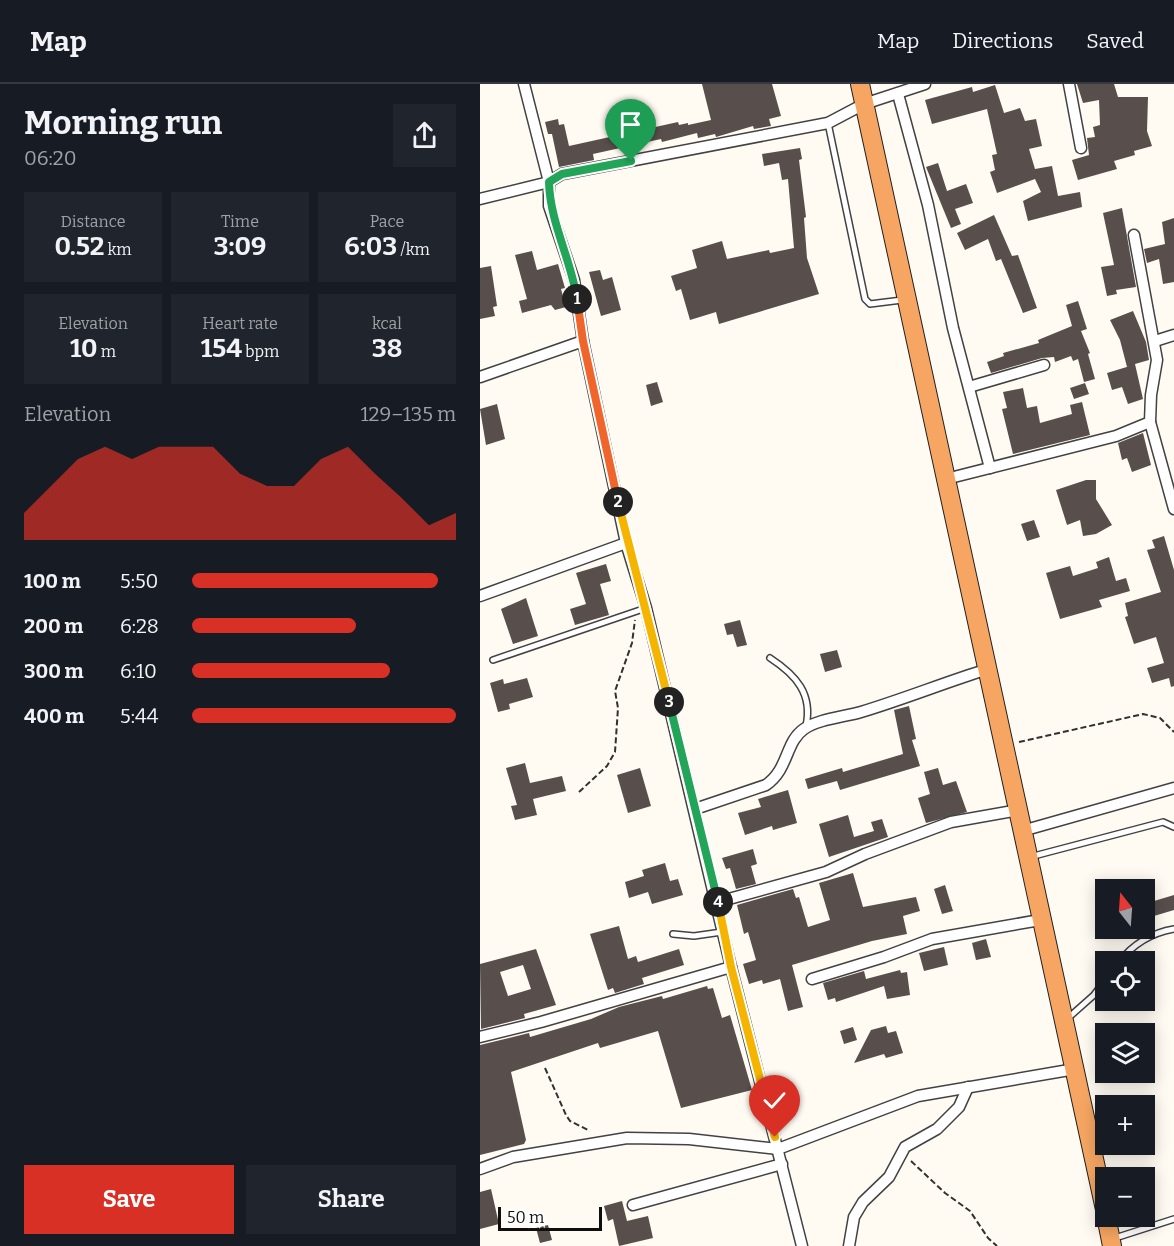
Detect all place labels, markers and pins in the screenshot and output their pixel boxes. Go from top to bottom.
pin [605,99,656,161]
pin: 1 [562,284,592,314]
pin: 2 [603,487,633,517]
pin: 3 [654,687,684,717]
pin: 4 [703,887,733,917]
pin [749,1075,800,1137]

